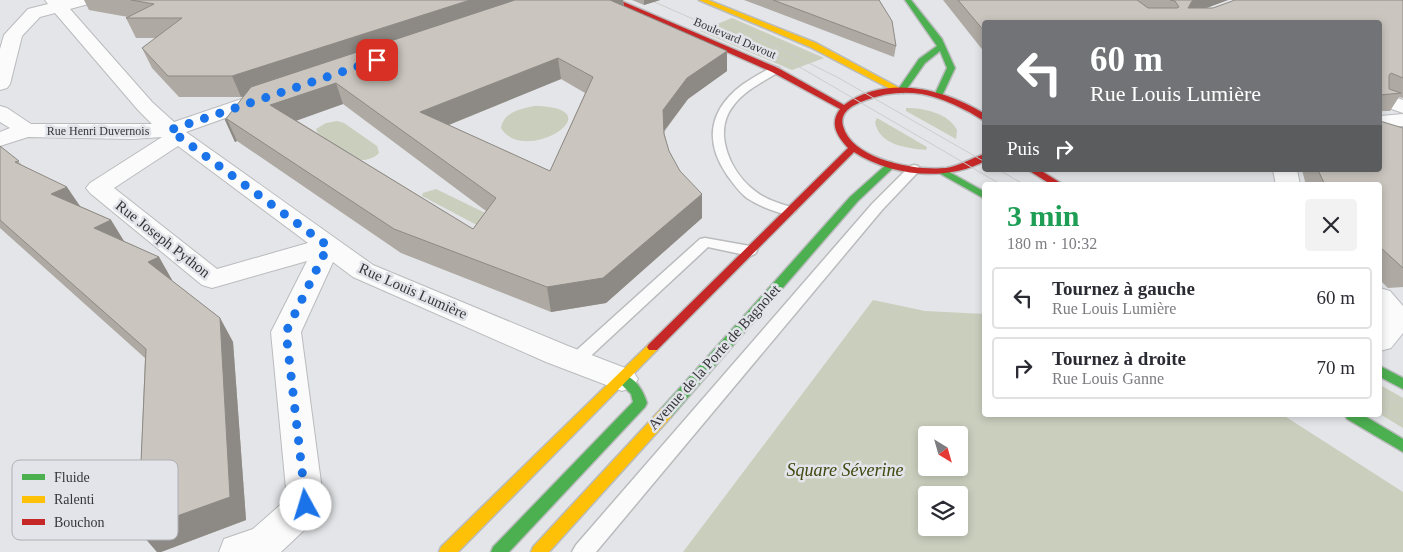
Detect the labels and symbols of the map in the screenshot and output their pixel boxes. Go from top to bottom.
street label: Boulevard Davout [692,14,779,62]
pin [356,39,398,81]
street label: Rue Henri Duvernois [47,124,150,138]
street label: Rue Joseph Python [113,197,214,281]
street label: Rue Louis Lumière [356,260,470,322]
street label: Avenue de la Porte de Bagnolet [645,281,784,433]
north arrow [918,426,968,476]
legend [12,460,178,540]
park label: Square Séverine [787,460,903,480]
text: Fluide [54,470,90,485]
position arrow [279,478,331,530]
text: Ralenti [54,492,95,507]
text: Bouchon [54,515,105,530]

